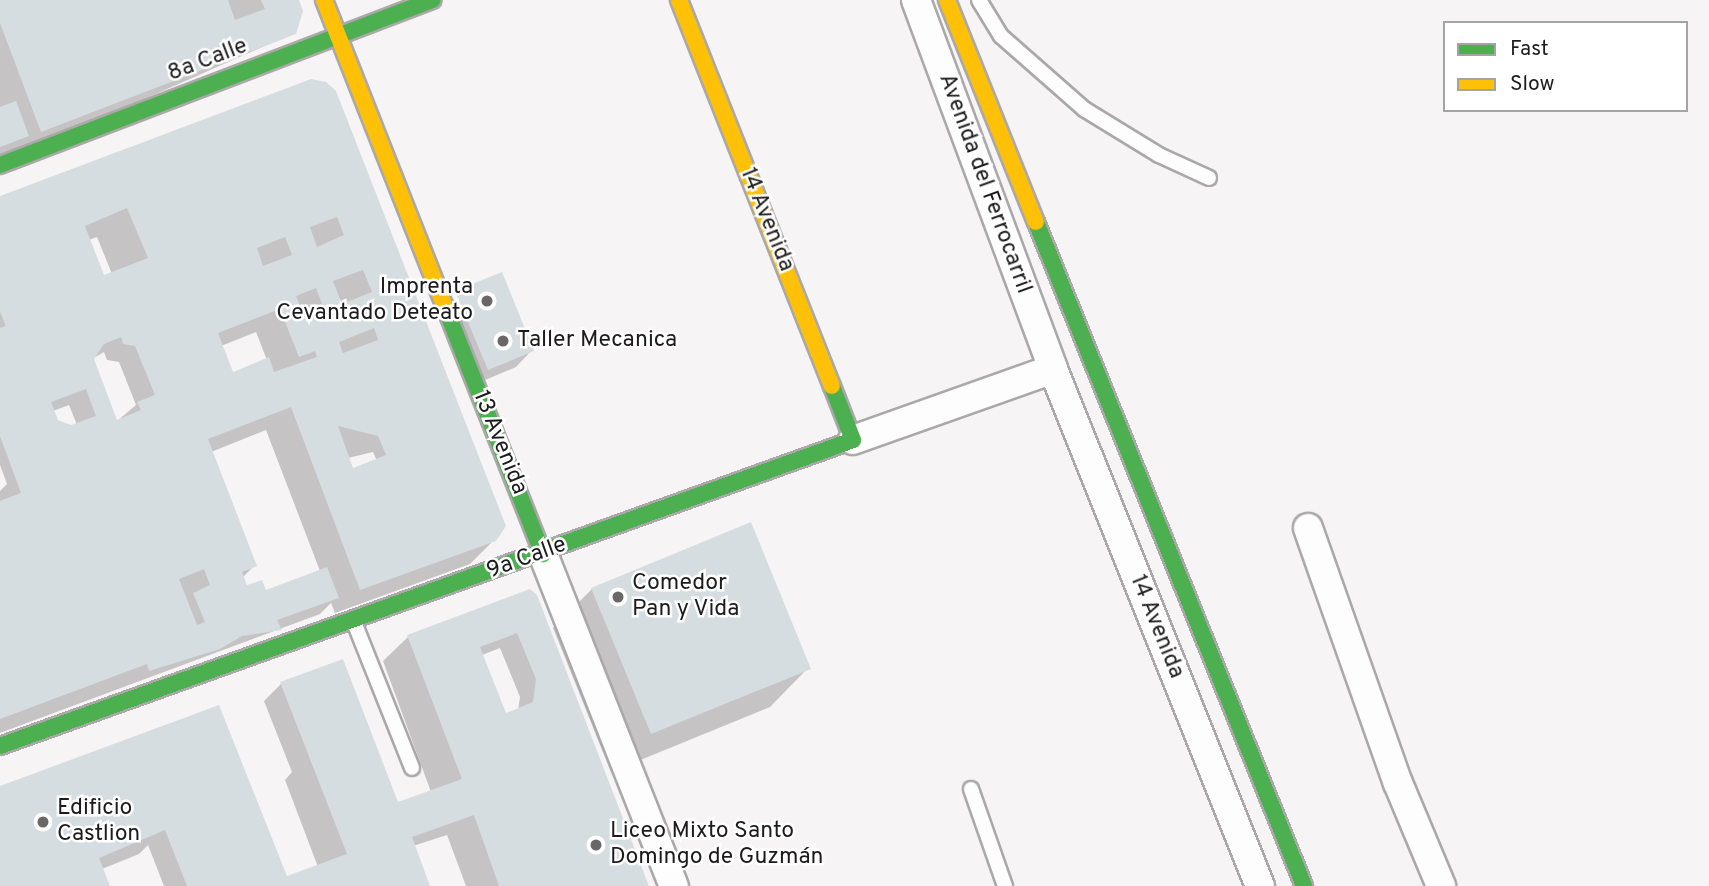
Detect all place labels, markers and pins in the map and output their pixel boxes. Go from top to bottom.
place label: Imprenta Cevantado Deteato [276,274,473,328]
marker: Imprenta Cevantado Deteato [479,293,495,309]
place label: Taller Mecanica [517,327,677,355]
marker: Taller Mecanica [495,333,511,349]
place label: Comedor Pan y Vida [632,570,740,624]
marker: Comedor Pan y Vida [610,589,626,605]
place label: Edificio Castlion [57,795,140,849]
marker: Edificio Castlion [35,814,51,830]
place label: Liceo Mixto Santo Domingo de Guzmán [610,818,823,872]
marker: Liceo Mixto Santo Domingo de Guzmán [588,837,604,853]

